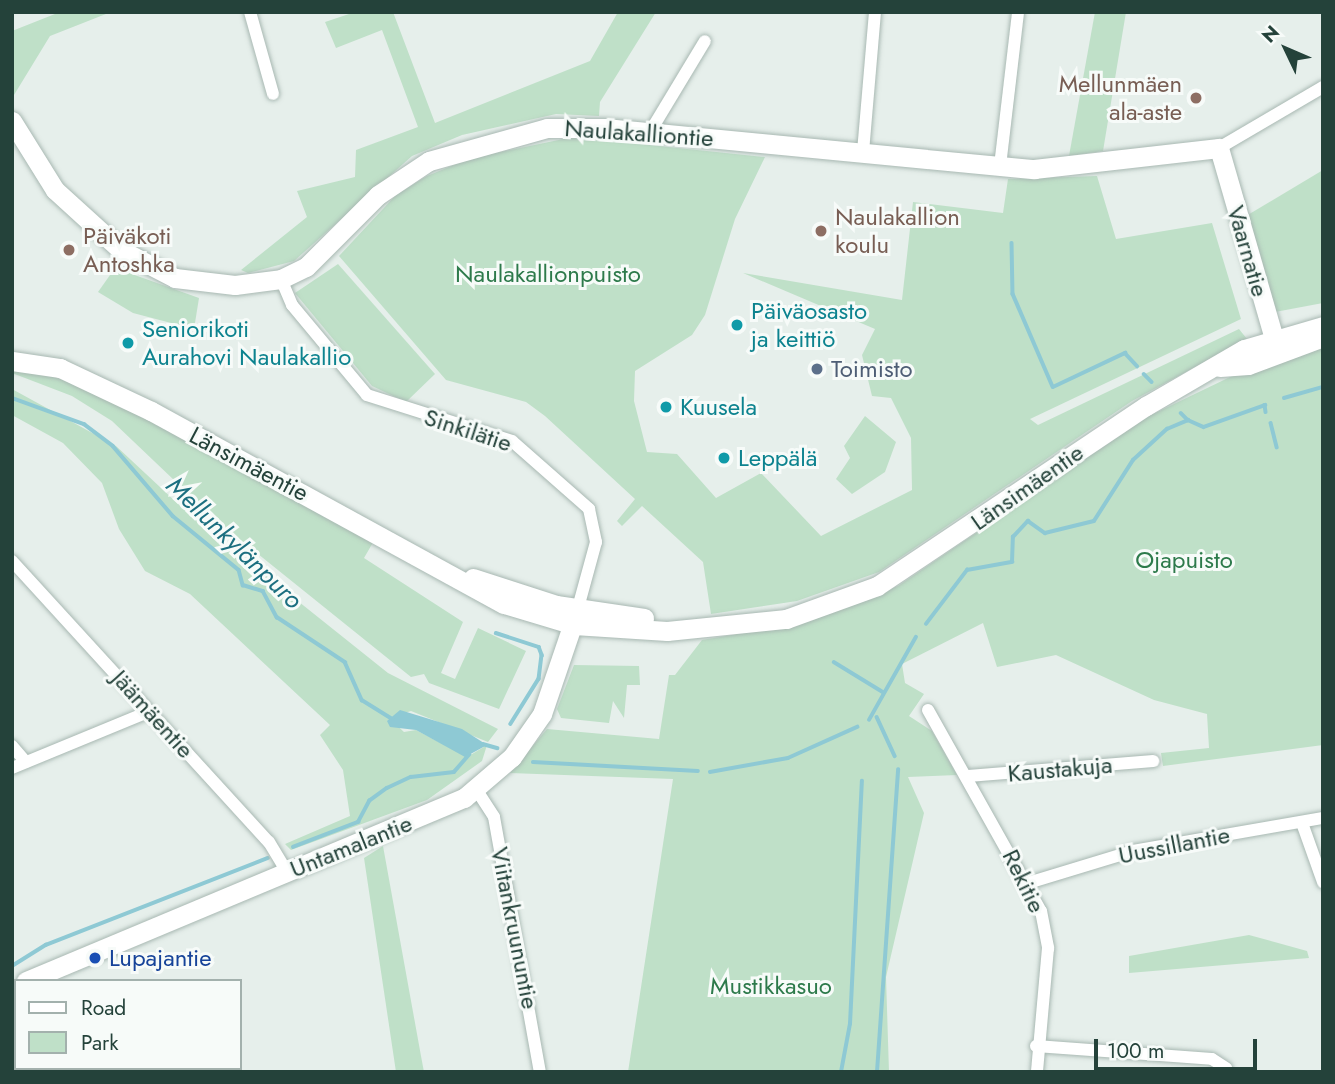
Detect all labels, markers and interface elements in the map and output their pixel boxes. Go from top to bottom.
north arrow [1251,14,1321,84]
text: N [1256,19,1285,49]
place label: Mellunmäen ala-aste [1059,70,1182,126]
marker: Mellunmäen ala-aste [1188,90,1204,106]
street label: Naulakalliontie [564,113,714,153]
street label: Vaarnatie [1221,202,1275,300]
place label: Naulakallion koulu [835,203,960,259]
place label: Päiväkoti Antoshka [83,222,175,278]
marker: Naulakallion koulu [813,223,829,239]
marker: Päiväkoti Antoshka [61,242,77,258]
park label: Naulakallionpuisto [455,260,641,288]
place label: Päiväosasto ja keittiö [751,297,867,353]
place label: Seniorikoti Aurahovi Naulakallio [142,315,351,371]
marker: Päiväosasto ja keittiö [729,317,745,333]
marker: Seniorikoti Aurahovi Naulakallio [120,335,136,351]
place label: Toimisto [831,355,913,383]
marker: Toimisto [809,361,825,377]
place label: Kuusela [680,393,757,421]
marker: Kuusela [658,399,674,415]
street label: Sinkilätie [421,402,515,458]
street label: Länsimäentie [185,421,313,507]
street label: Länsimäentie [965,438,1089,536]
place label: Leppälä [738,444,817,472]
marker: Leppälä [716,450,732,466]
water label: Mellunkylänpuro [159,470,309,616]
park label: Ojapuisto [1135,546,1233,574]
street label: Jäämäentie [106,664,200,764]
street label: Kaustakuja [1006,750,1114,788]
street label: Untamalantie [286,808,416,884]
street label: Uussillantie [1116,820,1232,870]
street label: Viitankruununtie [485,845,545,1011]
street label: Rekitie [996,845,1052,917]
place label: Lupajantie [109,944,212,972]
marker: Lupajantie [87,950,103,966]
park label: Mustikkasuo [710,972,832,1000]
legend [14,979,242,1070]
text: Road [81,993,126,1023]
scale bar [1097,1024,1260,1068]
text: Park [81,1028,118,1058]
text: 100 m [1107,1036,1164,1066]

